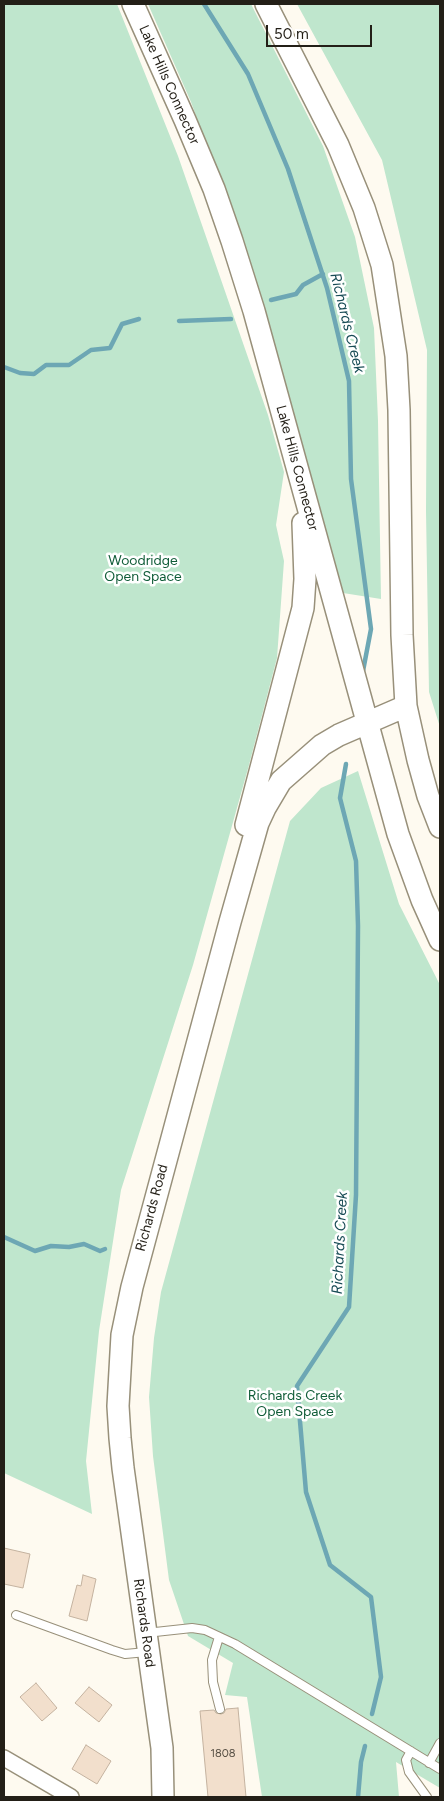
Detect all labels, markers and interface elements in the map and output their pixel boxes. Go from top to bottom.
scale bar [269,15,375,47]
street label: Lake Hills Connector [135,23,203,147]
text: 50 m [274,25,309,43]
water label: Richards Creek [326,271,368,375]
street label: Lake Hills Connector [272,403,322,533]
park label: Woodridge Open Space [104,553,182,586]
street label: Richards Road [132,1163,172,1253]
water label: Richards Creek [328,1191,352,1295]
park label: Richards Creek Open Space [248,1388,342,1420]
street label: Richards Road [129,1577,159,1669]
house number: 1808 [210,1747,236,1761]

